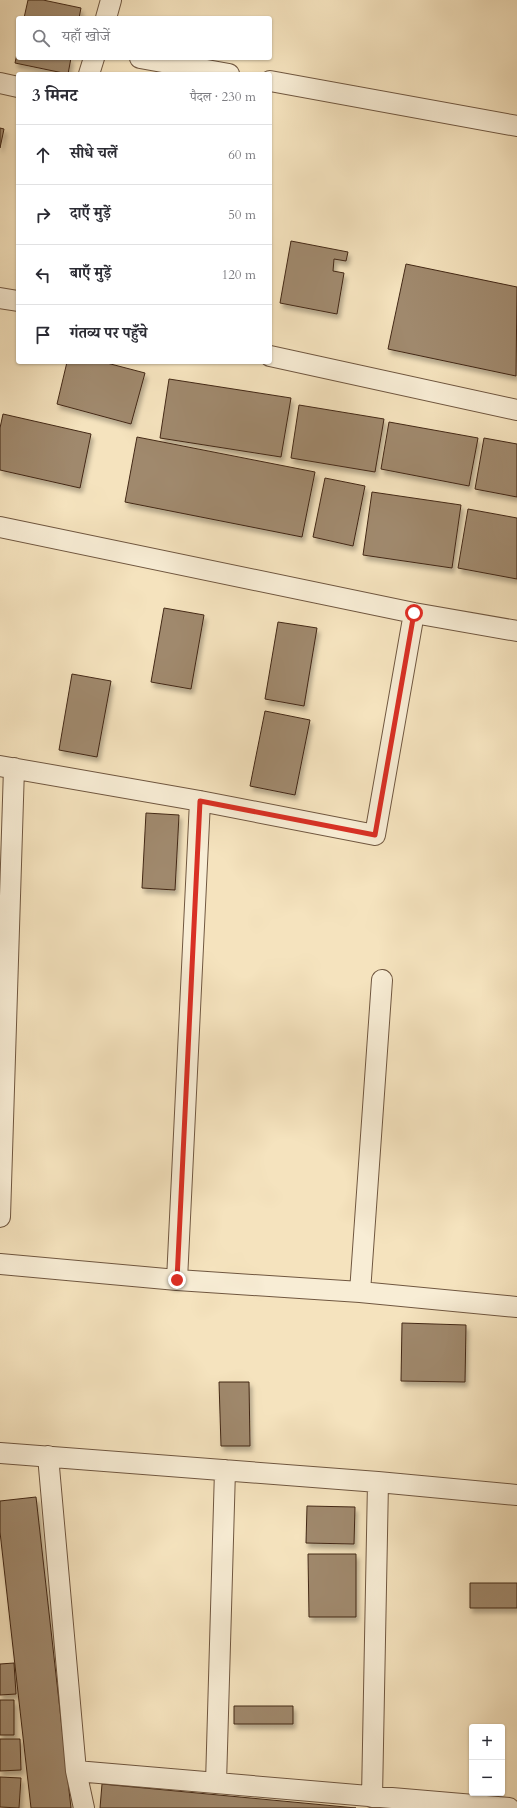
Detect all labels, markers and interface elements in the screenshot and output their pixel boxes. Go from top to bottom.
search box [16,16,272,60]
text: यहाँ खोजें [62,26,110,46]
icon: search [30,27,52,49]
text: 3 मिनट [32,84,78,107]
text: पैदल · 230 m [190,88,256,106]
text: सीधे चलें [70,143,118,163]
icon: ahead [32,144,54,166]
text: 60 m [228,146,256,164]
text: दाएँ मुड़ें [70,203,111,223]
icon: right [32,204,54,226]
text: 50 m [228,206,256,224]
text: बाएँ मुड़ें [70,263,111,283]
icon: left [32,264,54,286]
text: 120 m [222,266,256,284]
text: गंतव्य पर पहुँचे [70,323,147,343]
icon: arrive [32,324,54,346]
route start [405,604,423,622]
route end [168,1271,186,1289]
map controls [469,1724,505,1796]
button: + [469,1724,505,1760]
button: − [469,1760,505,1796]

